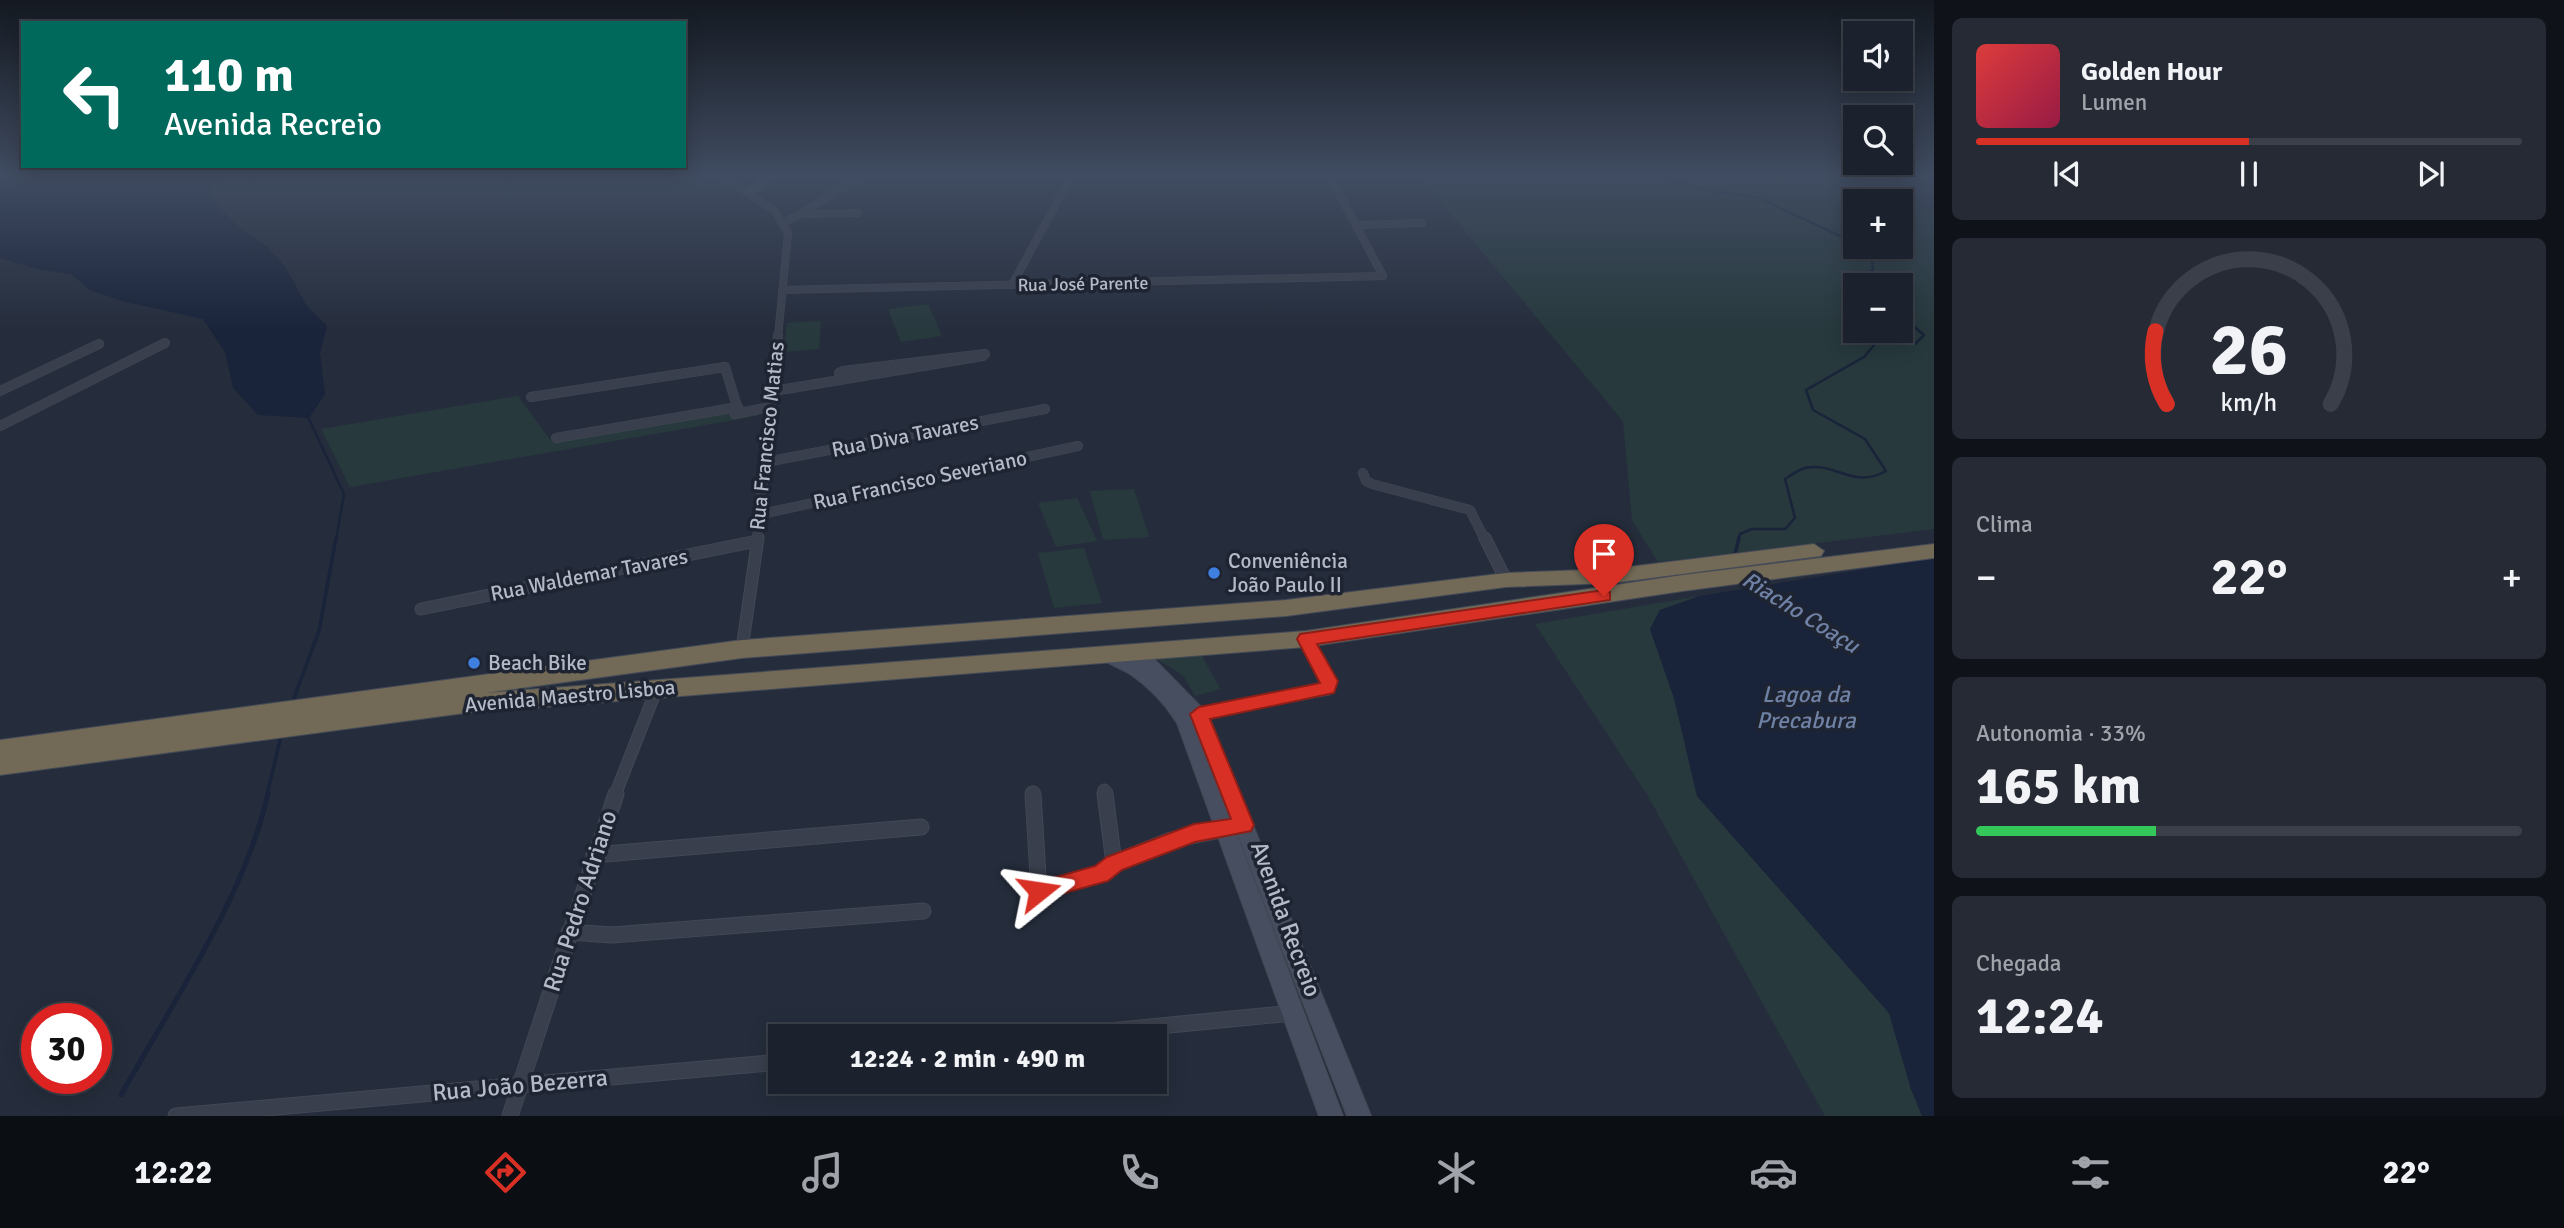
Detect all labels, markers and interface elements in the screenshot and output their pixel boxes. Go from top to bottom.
map controls [1843,21,1913,343]
button: sound [1843,21,1913,91]
text: 110 m [164,45,294,105]
icon: left [49,49,140,140]
text: Golden Hour [2081,56,2222,88]
text: Lumen [2081,88,2147,117]
text: Avenida Recreio [164,105,382,144]
button: search [1843,105,1913,175]
icon: previous [2048,155,2086,193]
icon: pause [2230,155,2268,193]
icon: next [2412,155,2450,193]
button: + [1843,189,1913,259]
street label: Rua José Parente [1017,272,1149,296]
button: − [1843,273,1913,343]
text: 26 [2210,307,2288,396]
street label: Rua Francisco Matias [744,340,790,532]
text: km/h [2221,387,2277,418]
street label: Rua Diva Tavares [829,409,981,463]
street label: Rua Francisco Severiano [811,445,1029,515]
text: Clima [1976,510,2033,539]
pin [1574,524,1634,596]
icon: arrive [1585,535,1623,573]
street label: Rua Waldemar Tavares [488,543,690,607]
text: 22° [2211,545,2287,609]
place label: Conveniência João Paulo II [1228,548,1348,598]
text: − [1976,554,1997,601]
text: + [2501,554,2522,601]
marker: Conveniência João Paulo II [1206,565,1222,581]
water label: Riacho Coaçu [1737,565,1866,661]
place label: Beach Bike [488,650,587,676]
marker: Beach Bike [466,655,482,671]
street label: Avenida Maestro Lisboa [464,674,676,718]
water label: Lagoa da Precabura [1756,680,1857,735]
text: Autonomia · 33% [1976,719,2146,748]
text: 165 km [1976,754,2141,818]
street label: Rua Pedro Adriano [537,806,623,996]
street label: Avenida Recreio [1244,837,1328,1001]
position arrow [1002,854,1076,928]
text: Chegada [1976,949,2061,978]
text: 12:24 [1976,984,2104,1048]
speed limit sign: 30 [21,1003,112,1094]
text: 12:24 · 2 min · 490 m [850,1043,1085,1075]
street label: Rua João Bezerra [431,1062,609,1108]
icon: directions [481,1148,530,1197]
icon: music [798,1148,847,1197]
icon: phone [1115,1148,1164,1197]
icon: climate [1432,1148,1481,1197]
icon: car [1749,1148,1798,1197]
icon: filters [2066,1148,2115,1197]
text: 12:22 [134,1153,213,1192]
text: 22° [2383,1153,2430,1192]

